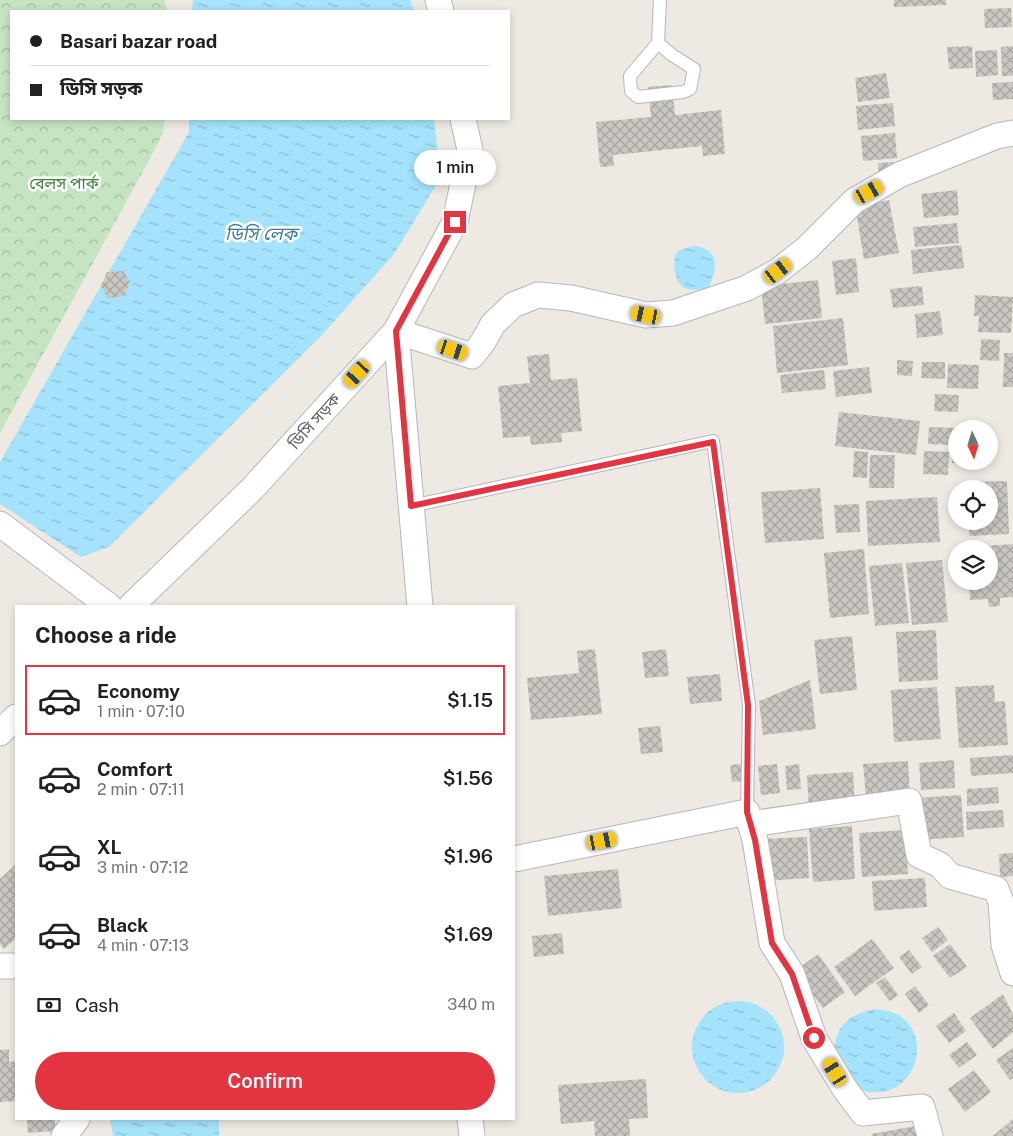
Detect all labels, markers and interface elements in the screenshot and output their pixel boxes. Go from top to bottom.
text: Basari bazar road [60,30,217,52]
text: ডিসি সড়ক [60,77,142,99]
callout: 1 min [414,150,496,184]
text: 1 min [436,158,474,177]
park label: বেলস পার্ক [29,174,100,193]
car [852,178,885,206]
route end [444,211,466,233]
water label: ডিসি লেক [225,223,301,244]
car [761,256,794,286]
car [629,305,662,325]
car [436,338,469,362]
car [341,358,372,390]
street label: ডিসি সড়ক [284,389,345,454]
north arrow [948,420,998,470]
map controls [948,420,998,590]
button: locate [948,480,998,530]
button: layers [948,540,998,590]
text: Choose a ride [35,622,177,648]
icon: car [37,678,82,723]
text: Economy [97,680,180,702]
text: $1.15 [447,689,493,711]
text: 1 min · 07:10 [97,702,185,721]
icon: car [37,756,82,801]
text: Comfort [97,758,173,780]
text: $1.56 [443,767,493,789]
text: 2 min · 07:11 [97,780,185,799]
car [585,831,618,851]
icon: car [37,834,82,879]
text: XL [97,836,122,858]
text: $1.96 [443,845,493,867]
text: 3 min · 07:12 [97,858,188,877]
icon: car [37,912,82,957]
text: Black [97,914,148,936]
text: $1.69 [443,923,493,945]
text: 4 min · 07:13 [97,936,189,955]
icon: cash [35,991,63,1019]
text: Cash [75,994,119,1016]
text: 340 m [447,995,495,1014]
route start [803,1027,825,1049]
button: Confirm [35,1052,495,1110]
car [820,1055,849,1089]

